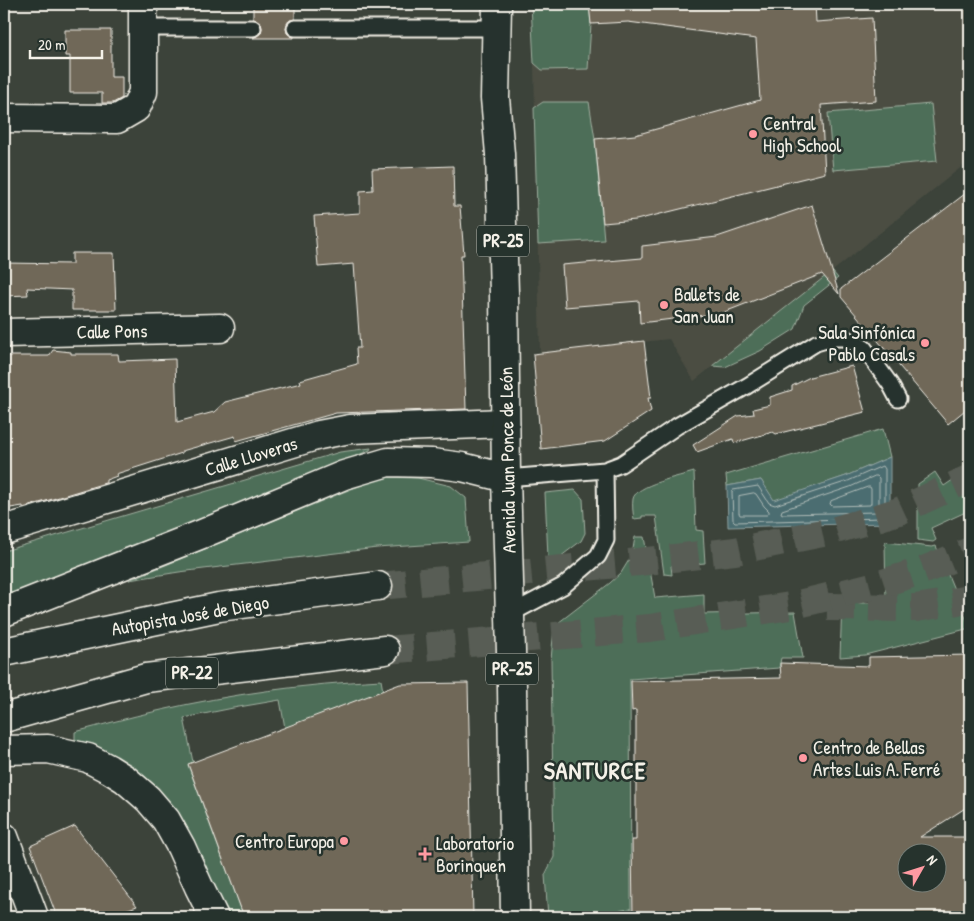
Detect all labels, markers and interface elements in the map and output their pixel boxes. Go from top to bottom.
scale bar [30,28,102,60]
text: 20 m [38,34,65,55]
place label: Central High School [763,110,842,158]
marker: Central High School [747,128,759,140]
road number: PR-25 [477,226,529,256]
place label: Ballets de San Juan [674,281,740,329]
marker: Ballets de San Juan [658,299,670,311]
street label: Calle Pons [76,317,148,345]
place label: Sala Sinfónica Pablo Casals [818,319,916,367]
marker: Sala Sinfónica Pablo Casals [919,337,931,349]
street label: Avenida Juan Ponce de León [492,367,522,553]
street label: Calle Lloveras [202,430,300,482]
street label: Autopista José de Diego [109,588,271,642]
road number: PR-25 [486,654,538,684]
road number: PR-22 [166,658,218,688]
place label: Centro de Bellas Artes Luis A. Ferré [813,734,941,782]
marker: Centro de Bellas Artes Luis A. Ferré [797,752,809,764]
district label: SANTURCE [544,754,646,786]
place label: Centro Europa [235,828,335,854]
place label: Laboratorio Borinquen [436,830,515,878]
marker: Centro Europa [338,835,350,847]
north arrow [896,844,946,894]
marker: Laboratorio Borinquen [418,847,432,861]
text: N [923,851,943,869]

